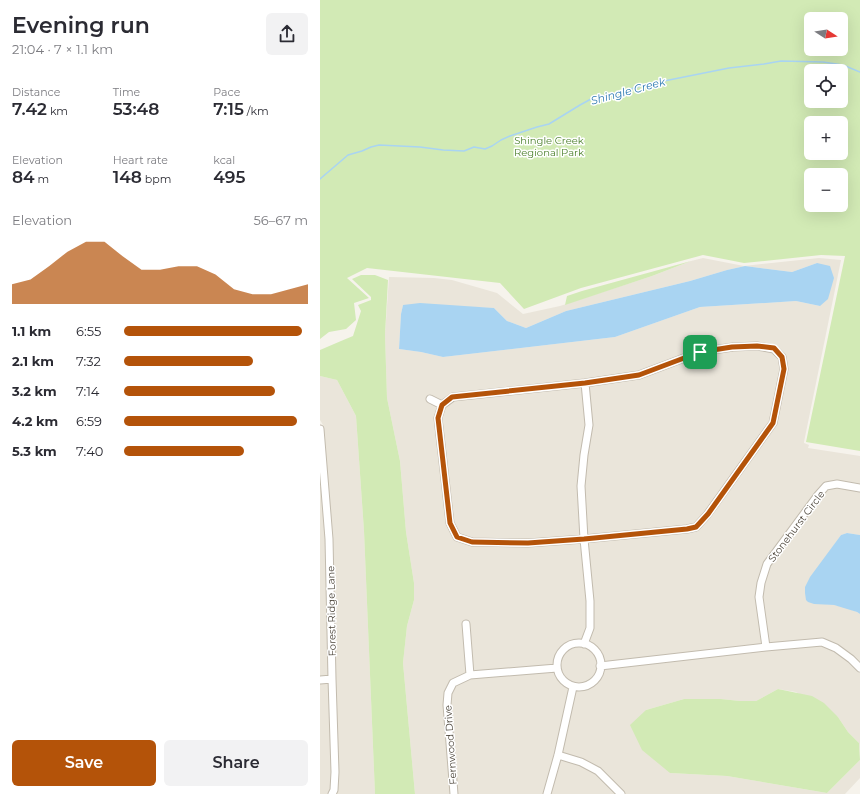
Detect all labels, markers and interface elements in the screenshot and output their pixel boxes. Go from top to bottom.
text: Evening run [12,12,150,39]
north arrow [804,12,848,56]
map controls [804,12,848,212]
button: share [266,13,308,55]
text: 21:04 · 7 × 1.1 km [12,41,113,57]
button: locate [804,64,848,108]
water label: Shingle Creek [589,74,667,108]
text: Distance [12,85,60,99]
text: Time [113,85,140,99]
text: Pace [213,85,240,99]
text: 7.42 [12,99,47,119]
text: 53:48 [113,99,159,119]
text: 7:15 [213,99,244,119]
text: km [47,104,68,118]
text: /km [244,104,269,118]
button: + [804,116,848,160]
park label: Shingle Creek Regional Park [514,134,584,159]
text: Elevation [12,153,63,167]
text: Heart rate [113,153,168,167]
text: kcal [213,153,235,167]
text: 84 [12,167,35,187]
text: 148 [113,167,142,187]
text: 495 [213,167,245,187]
button: − [804,168,848,212]
text: m [35,172,49,186]
text: bpm [142,172,171,186]
text: Elevation [12,212,72,228]
text: 56–67 m [253,212,308,228]
text: 1.1 km [12,323,51,339]
text: 6:55 [76,323,101,339]
pin [683,335,717,369]
icon: arrive [689,341,711,363]
text: 2.1 km [12,353,54,369]
text: 7:32 [76,353,101,369]
text: 3.2 km [12,383,57,399]
text: 7:14 [76,383,99,399]
text: 4.2 km [12,413,58,429]
text: 6:59 [76,413,102,429]
text: 5.3 km [12,443,57,459]
text: 7:40 [76,443,103,459]
street label: Stonehurst Circle [765,488,827,565]
street label: Forest Ridge Lane [324,566,339,656]
street label: Fernwood Drive [441,705,460,785]
button: Save [12,740,156,786]
button: Share [164,740,308,786]

